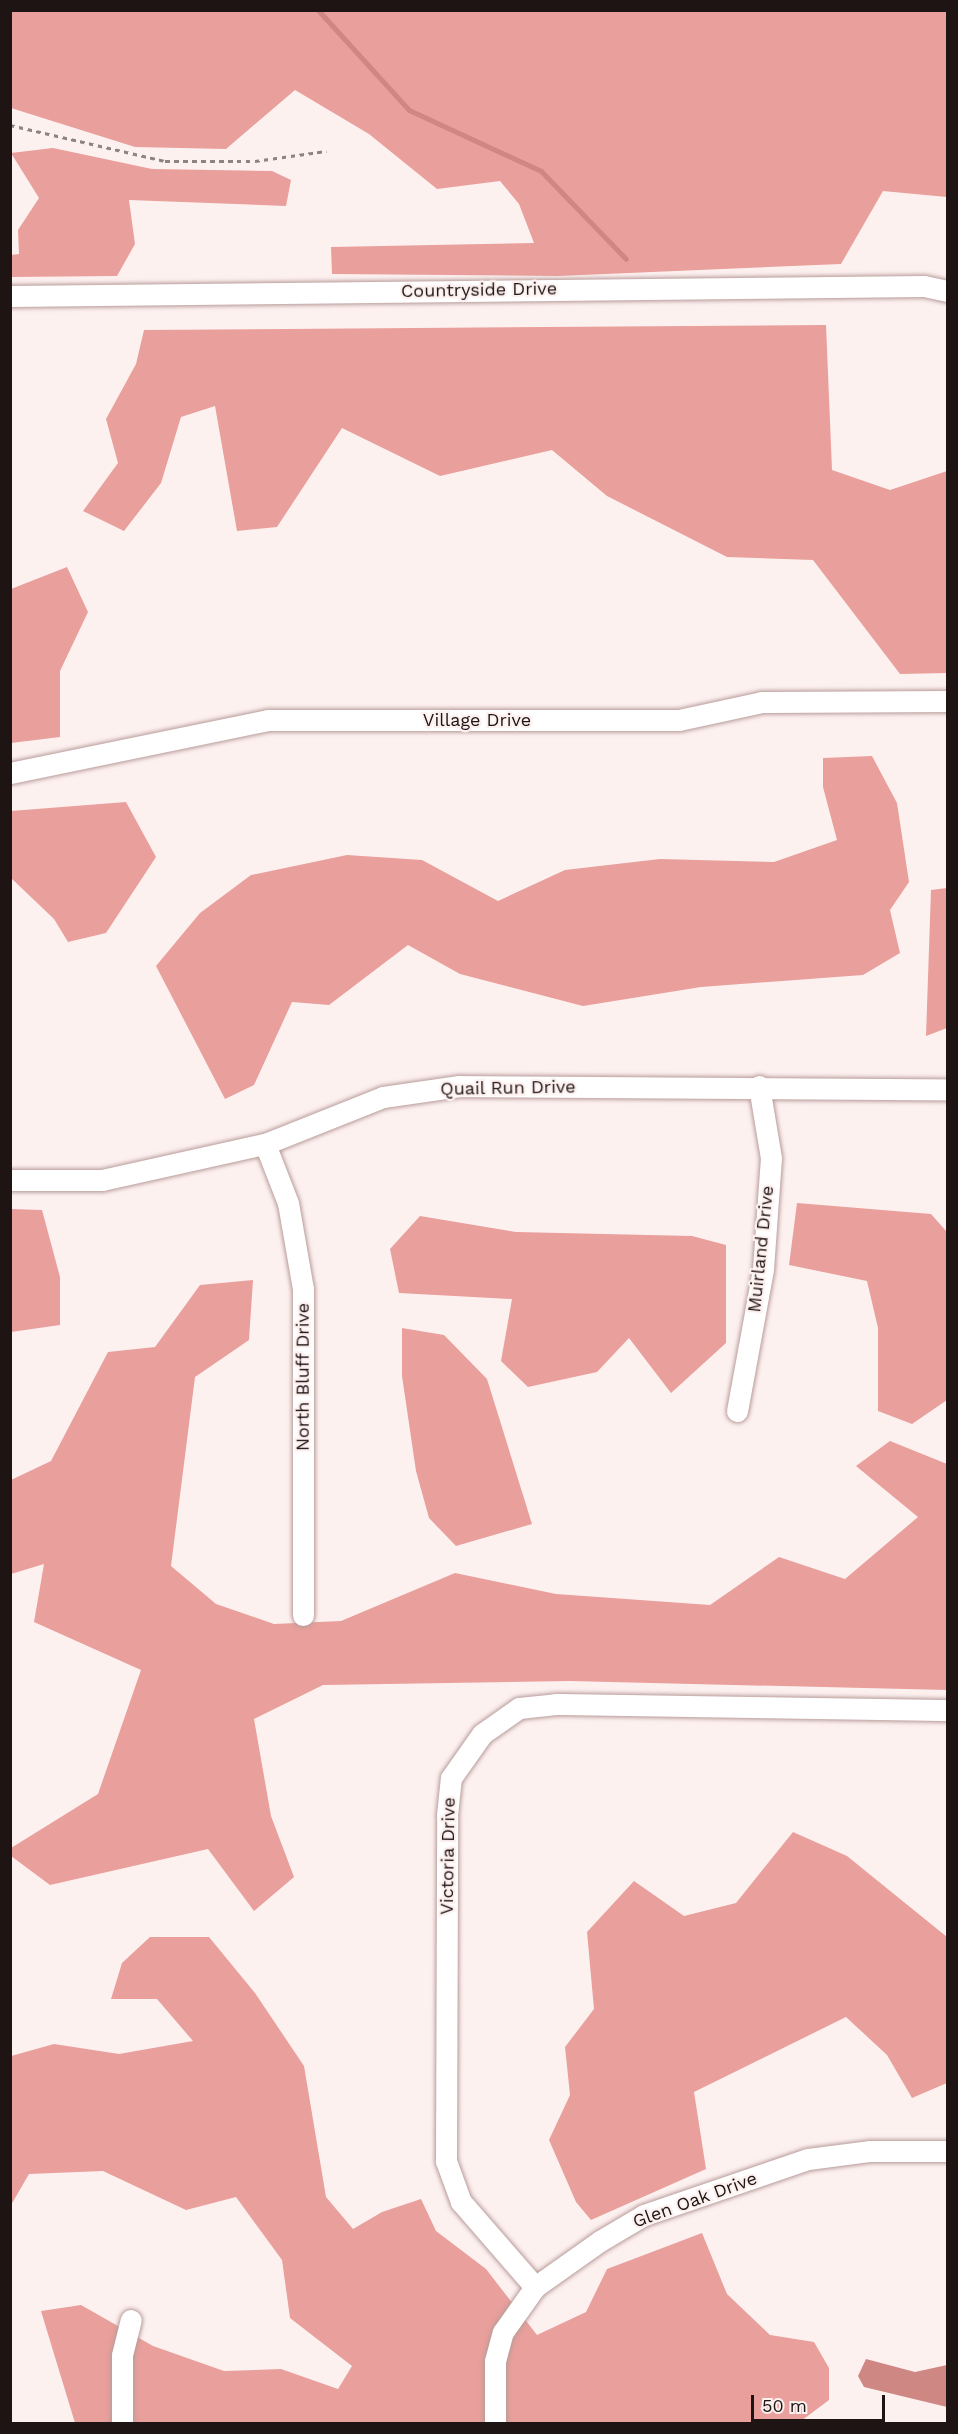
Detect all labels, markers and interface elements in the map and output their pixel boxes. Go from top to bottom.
street label: Countryside Drive [401,278,557,302]
street label: Village Drive [423,709,531,731]
street label: Quail Run Drive [440,1076,576,1100]
street label: Muirland Drive [744,1184,778,1314]
street label: North Bluff Drive [292,1303,314,1451]
street label: Victoria Drive [436,1797,460,1915]
street label: Glen Oak Drive [630,2167,760,2233]
scale bar [754,2383,888,2421]
text: 50 m [762,2395,807,2416]

